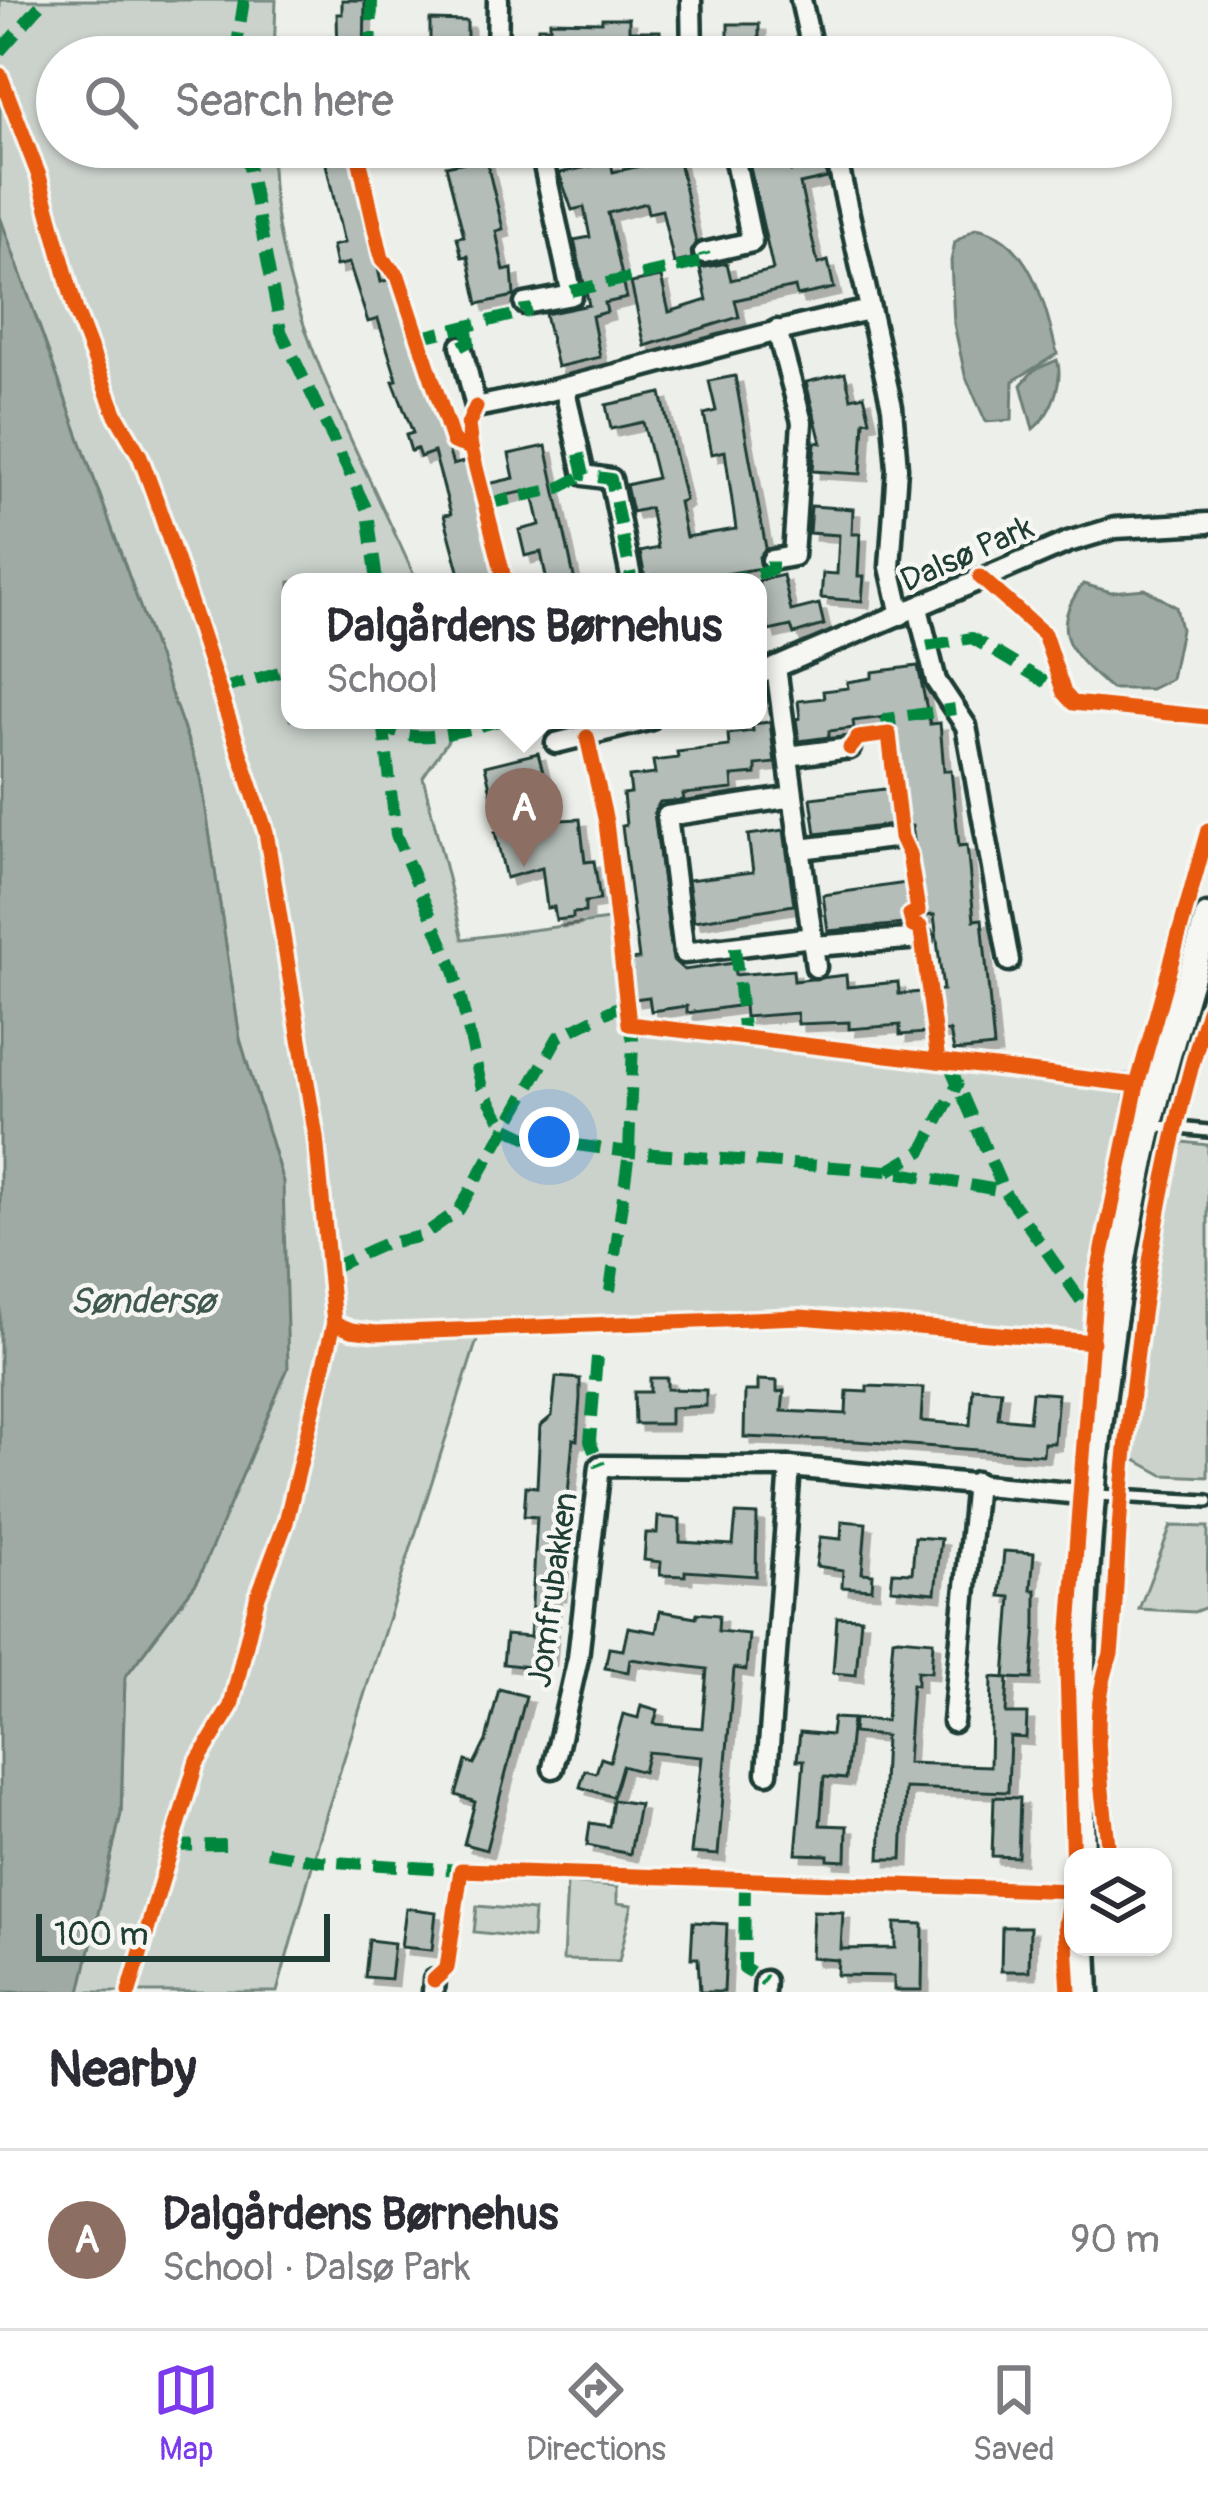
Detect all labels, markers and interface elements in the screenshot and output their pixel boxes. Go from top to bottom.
search box [36,36,1172,168]
icon: search [78,69,144,135]
text: Search here [174,74,394,130]
street label: Dalsø Park [894,506,1040,601]
popup [281,573,767,729]
text: Dalgårdens Børnehus [326,599,722,655]
text: School [326,655,438,704]
pin: A [485,768,563,867]
your location [519,1107,579,1167]
water label: Søndersø [70,1279,219,1324]
street label: Jomfrubakken [519,1490,587,1690]
map controls [1064,1848,1172,1956]
button: layers [1064,1848,1172,1956]
scale bar [36,1908,330,1961]
text: 100 m [54,1914,148,1955]
text: Nearby [48,2038,196,2102]
text: Dalgårdens Børnehus [162,2187,558,2243]
text: A [74,2215,100,2264]
text: 90 m [1070,2215,1160,2264]
text: School · Dalsø Park [162,2243,471,2292]
tab: Map [153,2357,219,2470]
tab: Directions [526,2357,666,2470]
tab: Saved [973,2357,1055,2470]

